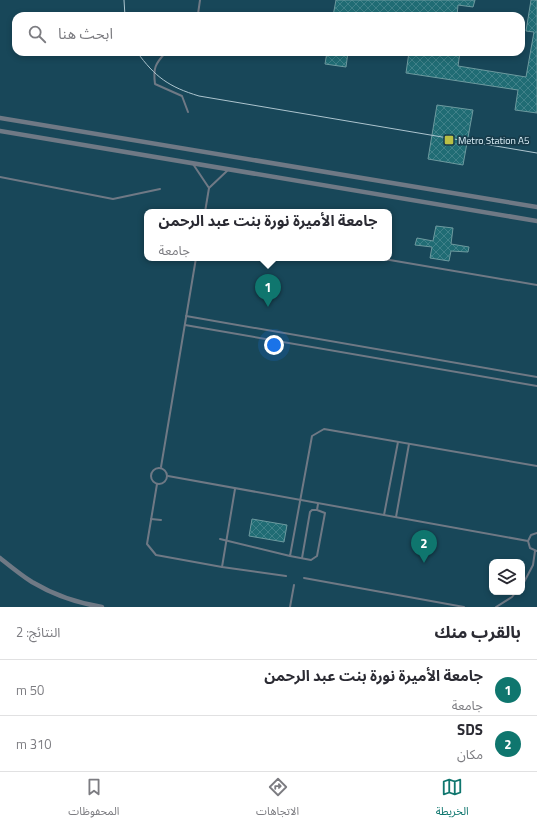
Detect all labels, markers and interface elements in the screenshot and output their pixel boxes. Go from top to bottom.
search box [12,12,525,56]
text: ابحث هنا [58,22,113,45]
icon: search [26,23,48,45]
place label: Metro Station A5 [458,133,530,148]
marker: Metro Station A5 [443,134,455,146]
popup [144,209,392,261]
text: جامعة الأميرة نورة بنت عبد الرحمن [159,209,377,232]
text: جامعة [159,240,190,260]
pin: 1 [255,274,281,307]
your location [264,335,284,355]
pin: 2 [411,530,437,563]
map controls [489,559,525,595]
button: layers [489,559,525,595]
text: بالقرب منك [434,619,521,645]
text: النتائج: 2 [16,622,60,642]
text: جامعة الأميرة نورة بنت عبد الرحمن [264,664,483,687]
text: 50 m [16,680,44,700]
text: 1 [504,680,512,700]
text: جامعة [452,695,483,715]
text: SDS [457,718,483,741]
text: 310 m [16,734,52,754]
text: 2 [504,734,512,754]
text: مكان [457,744,483,764]
tab: المحفوظات [68,776,119,823]
tab: الاتجاهات [256,776,299,823]
tab: الخريطة [436,776,469,823]

